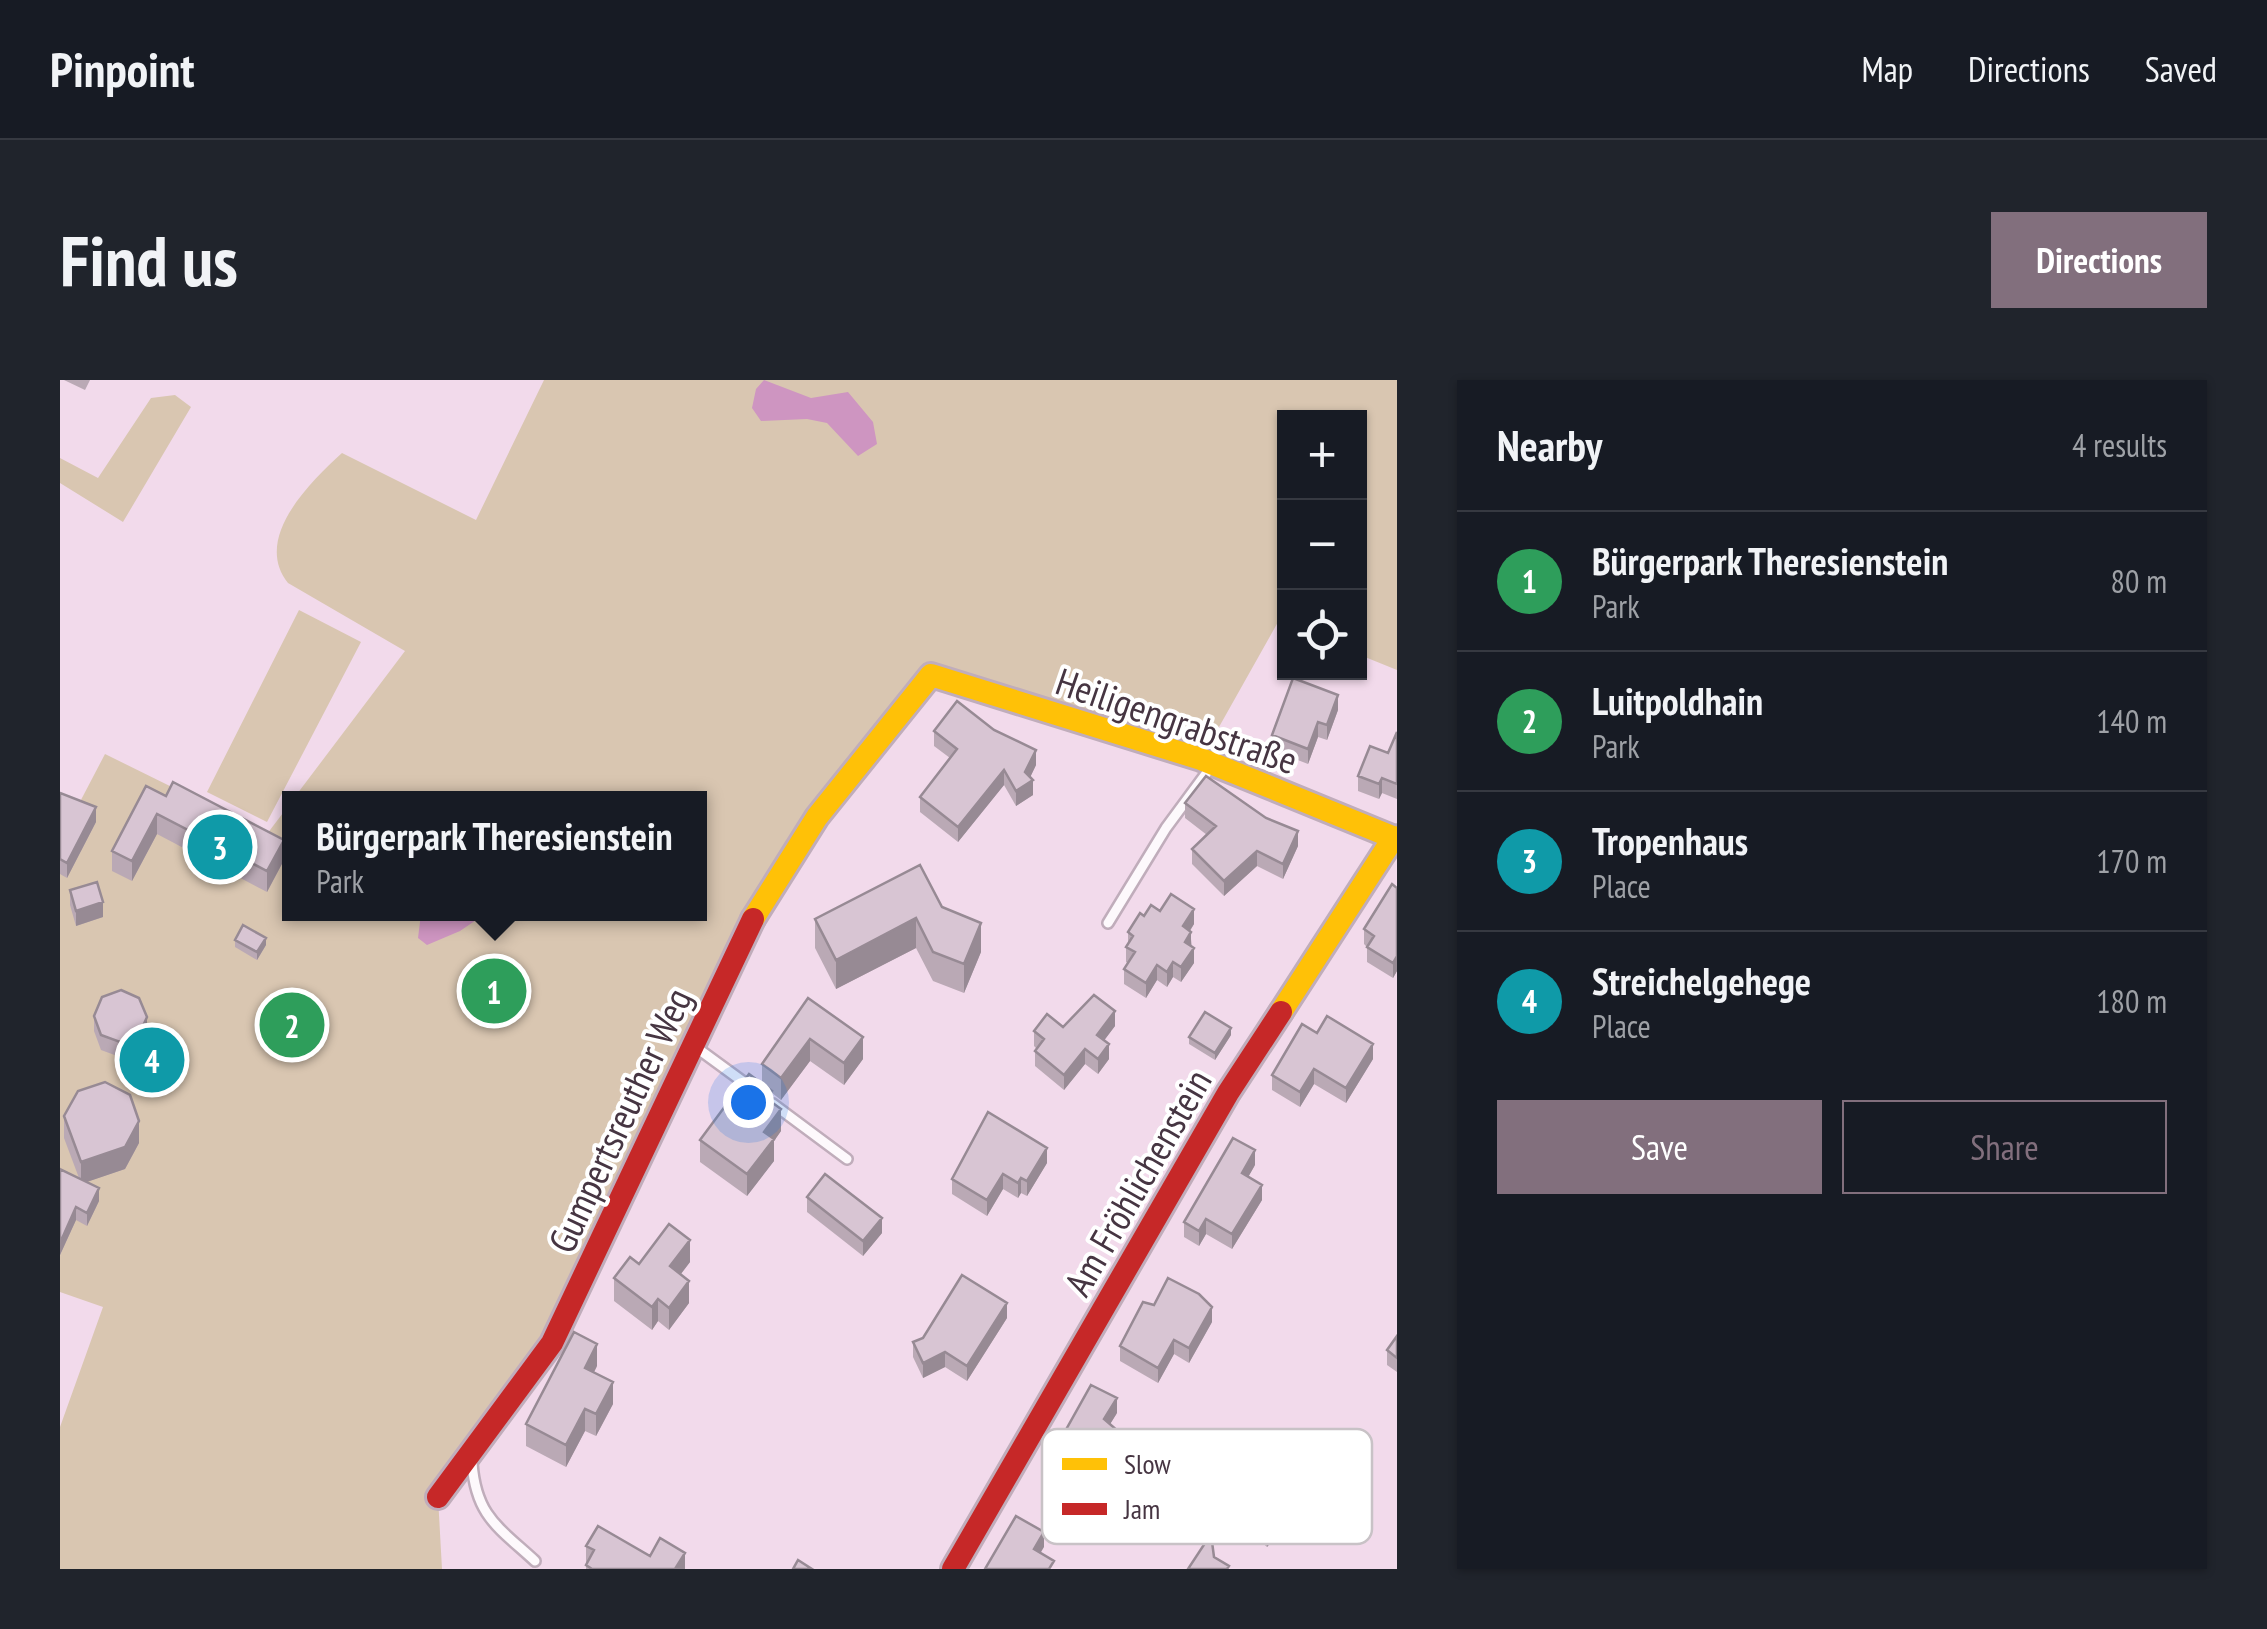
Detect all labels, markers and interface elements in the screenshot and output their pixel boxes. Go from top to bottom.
text: Pinpoint [50,38,194,100]
text: Map [1862,46,1913,92]
text: Directions [1968,46,2090,92]
text: Saved [2145,46,2217,92]
button: Directions [1991,212,2207,308]
text: Find us [60,215,238,305]
map controls [1277,410,1367,680]
button: + [1277,410,1367,500]
text: Nearby [1497,418,1602,473]
text: 4 results [2072,424,2167,466]
button: − [1277,500,1367,590]
text: Bürgerpark Theresienstein [1592,536,1948,585]
text: 1 [1522,560,1537,602]
text: 80 m [2111,560,2167,602]
text: Park [1592,585,1640,627]
button: locate [1277,590,1367,680]
street label: Heiligengrabstraße [1050,656,1304,784]
text: Luitpoldhain [1592,676,1763,725]
text: 2 [1522,700,1537,742]
text: 140 m [2096,700,2167,742]
text: Park [1592,725,1640,767]
popup [282,791,707,921]
pin: 3 [188,810,252,884]
text: Bürgerpark Theresienstein [316,811,673,860]
text: Tropenhaus [1592,816,1748,865]
text: 3 [1522,840,1537,882]
text: 170 m [2096,840,2167,882]
text: Park [316,860,364,902]
text: Place [1592,865,1651,907]
pin: 1 [462,954,526,1028]
text: Streichelgehege [1592,956,1811,1005]
street label: Gumpertsreuther Weg [536,980,702,1260]
text: 4 [1522,980,1537,1022]
text: 180 m [2096,980,2167,1022]
pin: 2 [260,988,324,1062]
text: Place [1592,1005,1651,1047]
pin: 4 [119,1022,184,1098]
street label: Am Fröhlichenstein [1052,1060,1222,1304]
your location [723,1077,774,1128]
button: Save [1497,1100,1822,1194]
button: Share [1842,1100,2167,1194]
legend [1042,1429,1372,1544]
text: Slow [1124,1445,1171,1482]
text: Jam [1123,1490,1160,1527]

